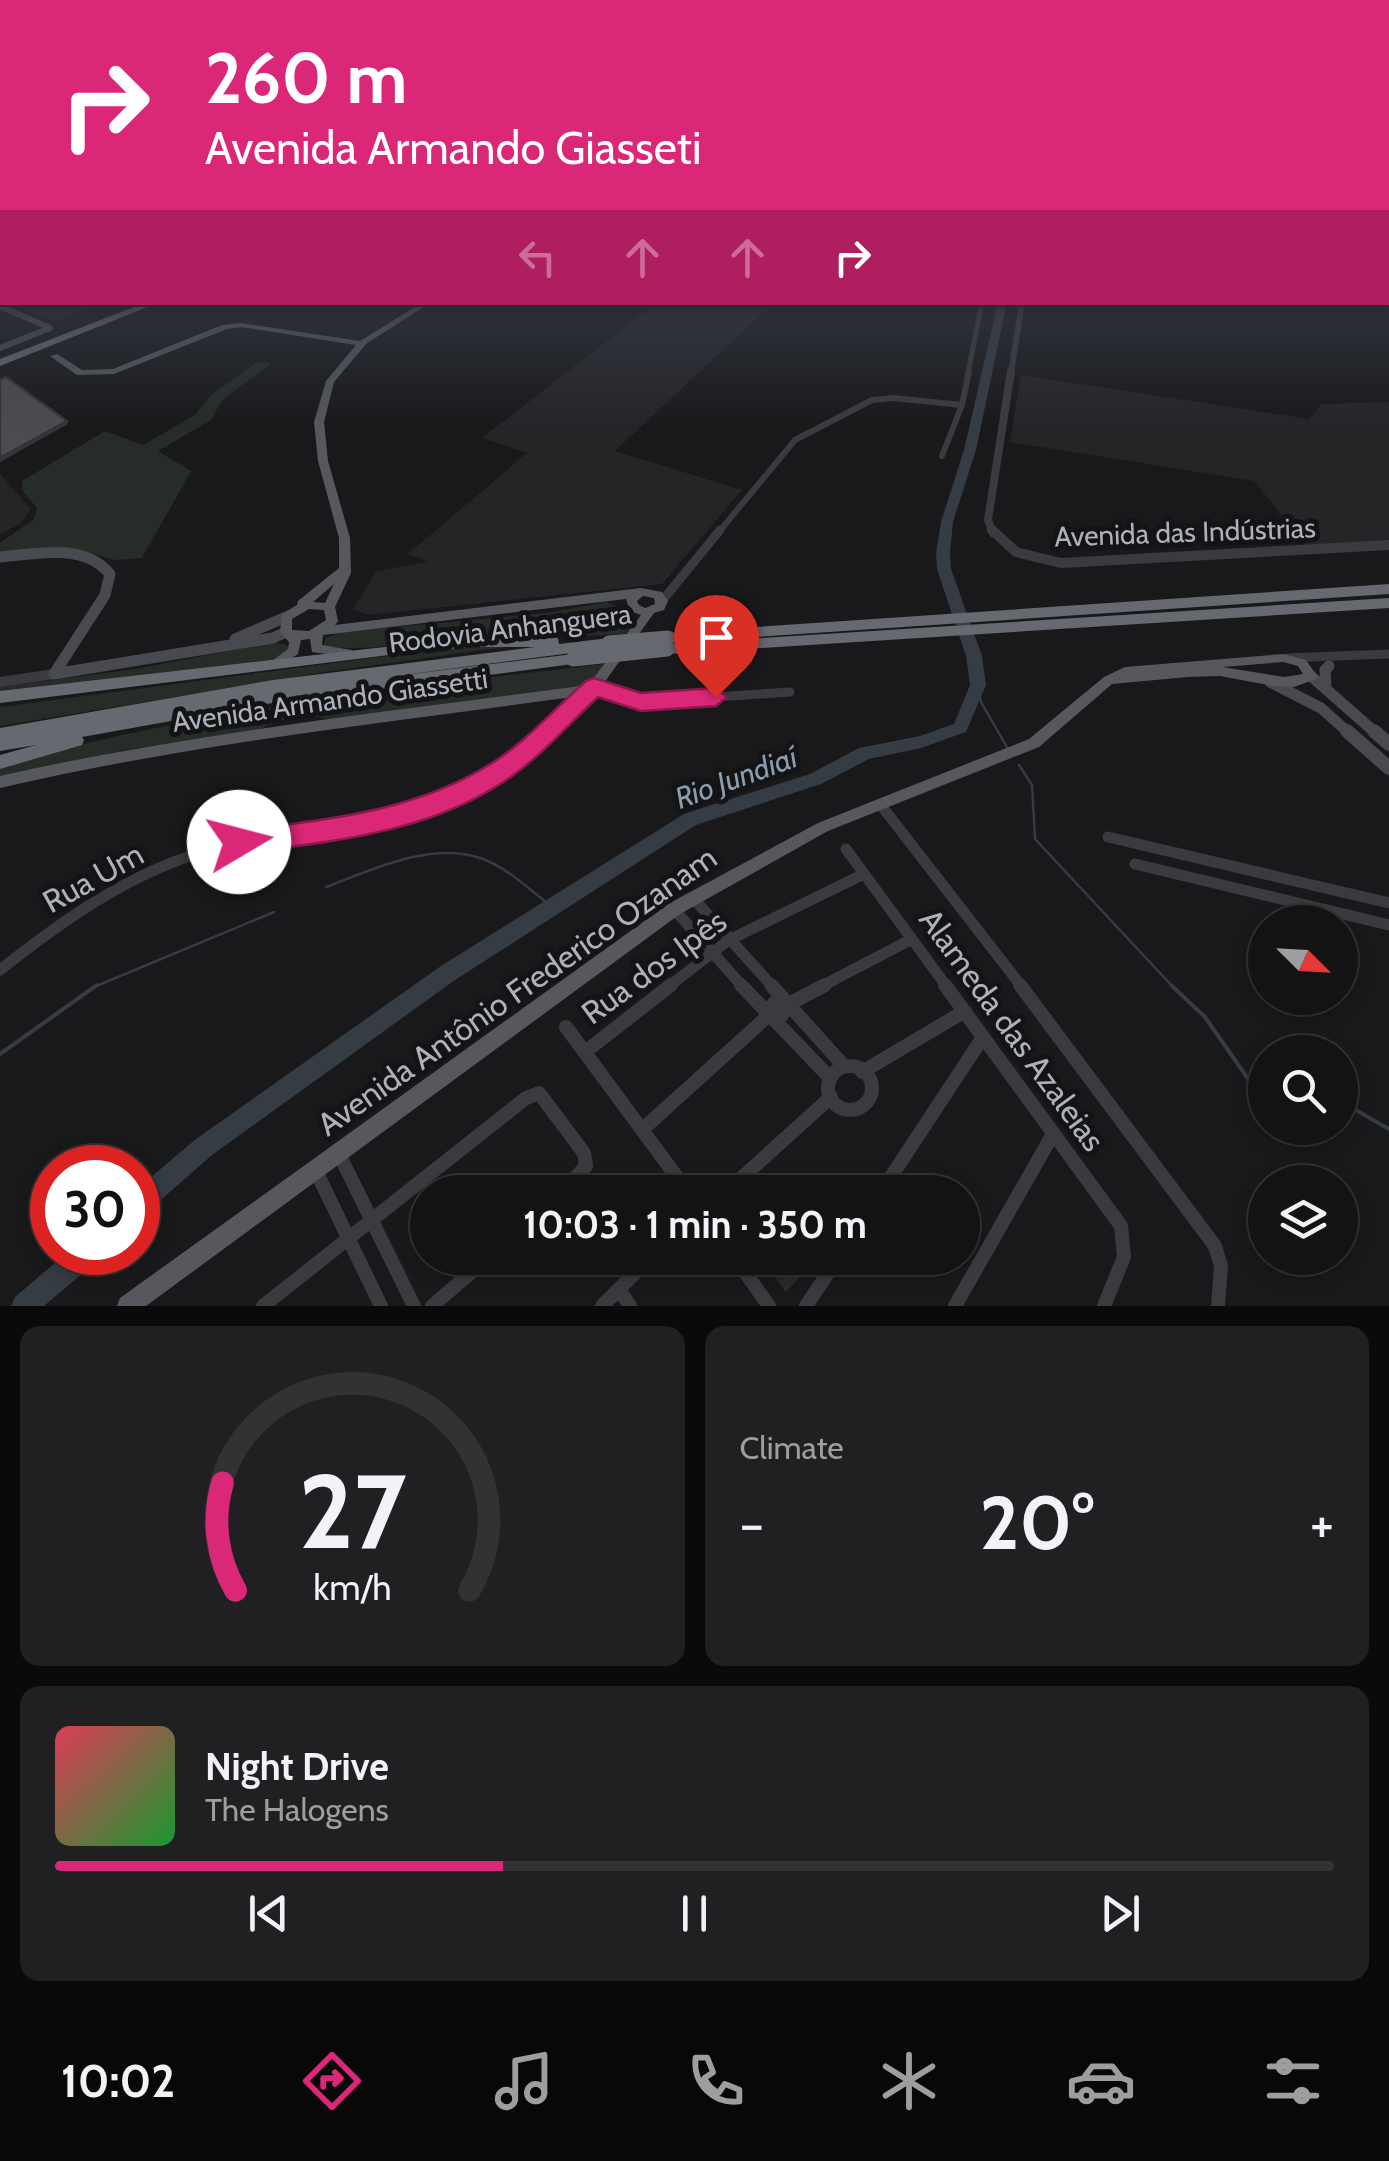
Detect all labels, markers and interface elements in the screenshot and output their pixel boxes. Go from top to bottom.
text: 260 m [205,35,407,121]
icon: right [40,40,170,170]
text: Avenida Armando Giasseti [205,121,701,175]
icon: left [510,230,565,285]
icon: ahead [615,230,670,285]
icon: ahead [720,230,775,285]
icon: right [825,230,880,285]
street label: Avenida das Indústrias [1054,510,1316,554]
pin [674,595,759,698]
street label: Rodovia Anhanguera [387,596,634,660]
icon: arrive [689,610,744,665]
street label: Avenida Armando Giassetti [170,661,490,739]
water label: Rio Jundiaí [670,738,804,817]
position arrow [187,790,291,894]
street label: Rua Um [36,834,150,921]
street label: Avenida Antônio Frederico Ozanam [310,837,724,1144]
street label: Rua dos Ipês [574,901,734,1032]
street label: Alameda das Azaleias [911,901,1113,1159]
north arrow [1248,905,1358,1015]
map controls [1248,905,1358,1275]
button: search [1248,1035,1358,1145]
speed limit sign: 30 [30,1145,160,1275]
button: layers [1248,1165,1358,1275]
text: 10:03 · 1 min · 350 m [523,1201,867,1248]
text: Climate [740,1428,844,1467]
text: 27 [298,1448,406,1574]
text: 20° [980,1477,1094,1568]
text: − [740,1490,764,1557]
text: + [1310,1490,1334,1557]
text: km/h [313,1566,391,1609]
text: Night Drive [205,1743,389,1790]
text: The Halogens [205,1790,389,1829]
icon: previous [241,1886,296,1941]
icon: pause [667,1886,722,1941]
icon: next [1093,1886,1148,1941]
icon: directions [297,2046,367,2116]
icon: music [489,2046,559,2116]
icon: phone [681,2046,751,2116]
icon: climate [874,2046,944,2116]
icon: car [1066,2046,1136,2116]
icon: filters [1258,2046,1328,2116]
text: 10:02 [61,2054,175,2108]

